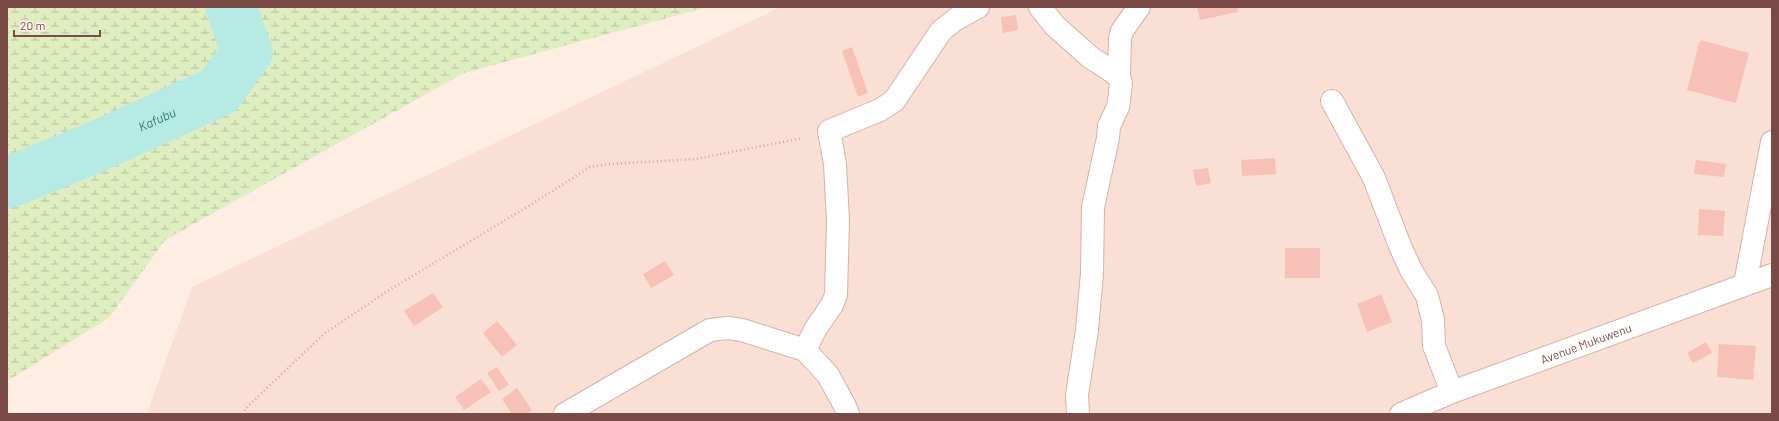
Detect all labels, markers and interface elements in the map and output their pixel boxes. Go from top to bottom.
scale bar [14,12,100,38]
text: 20 m [20,18,46,32]
water label: Kafubu [136,104,178,135]
street label: Avenue Mukuwenu [1538,320,1633,366]

